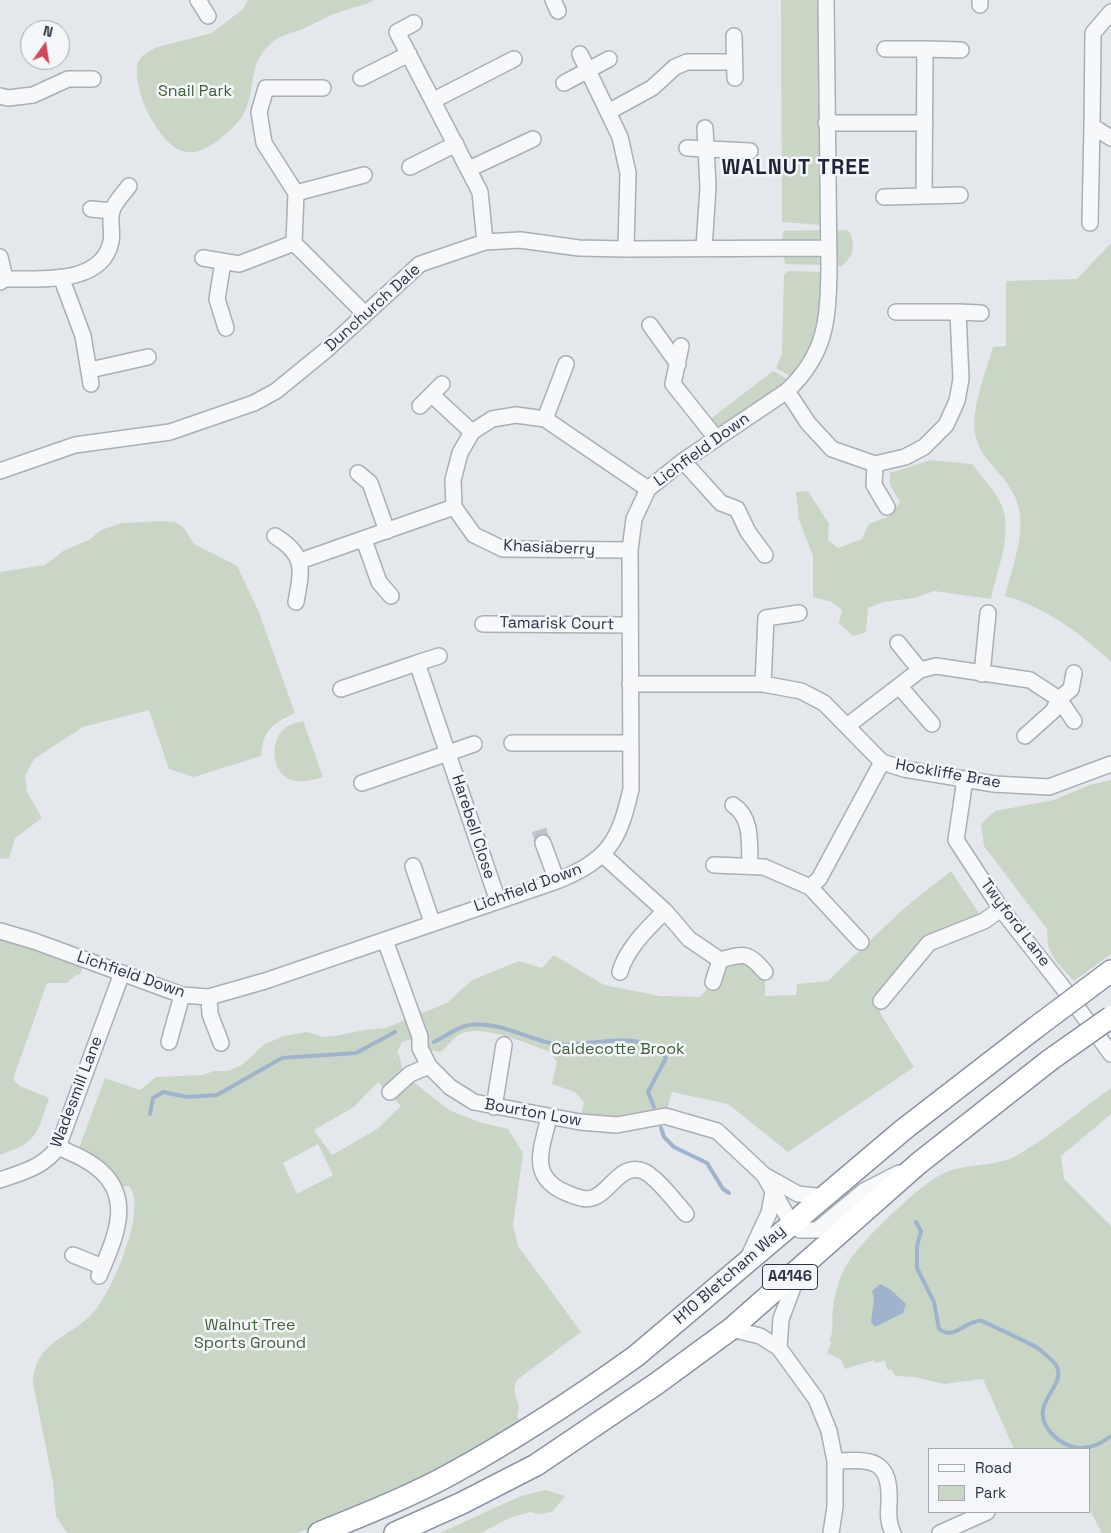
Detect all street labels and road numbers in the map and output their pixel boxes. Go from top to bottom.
street label: Dunchurch Dale [321,260,425,356]
street label: Lichfield Down [651,409,753,491]
street label: Khasiaberry [503,536,595,560]
street label: Tamarisk Court [500,613,614,635]
street label: Hockliffe Brae [894,755,1002,793]
street label: Harebell Close [447,772,499,882]
street label: Lichfield Down [472,860,584,916]
street label: Twyford Lane [976,875,1054,971]
street label: Lichfield Down [74,947,188,1003]
street label: Wadesmill Lane [47,1034,107,1150]
street label: Bourton Low [483,1095,583,1131]
street label: H10 Bletcham Way [670,1221,790,1329]
road number: A4146 [762,1264,818,1290]

